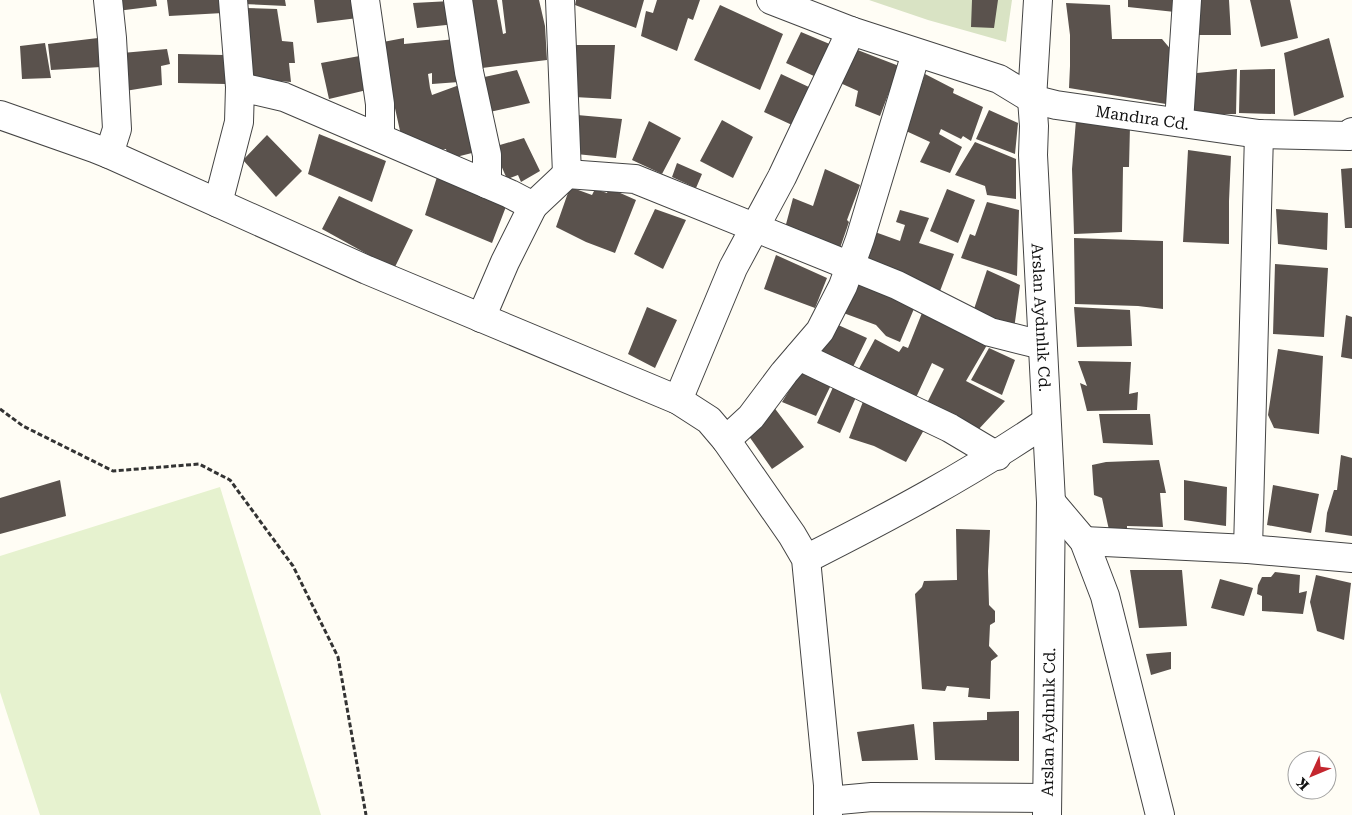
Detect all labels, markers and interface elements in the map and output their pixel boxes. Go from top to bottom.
street label: Mandıra Cd. [1094,102,1191,134]
street label: Arslan Aydınlık Cd. [1028,243,1054,392]
street label: Arslan Aydınlık Cd. [1038,647,1059,797]
north arrow [1287,750,1337,800]
text: K [1293,775,1312,794]

